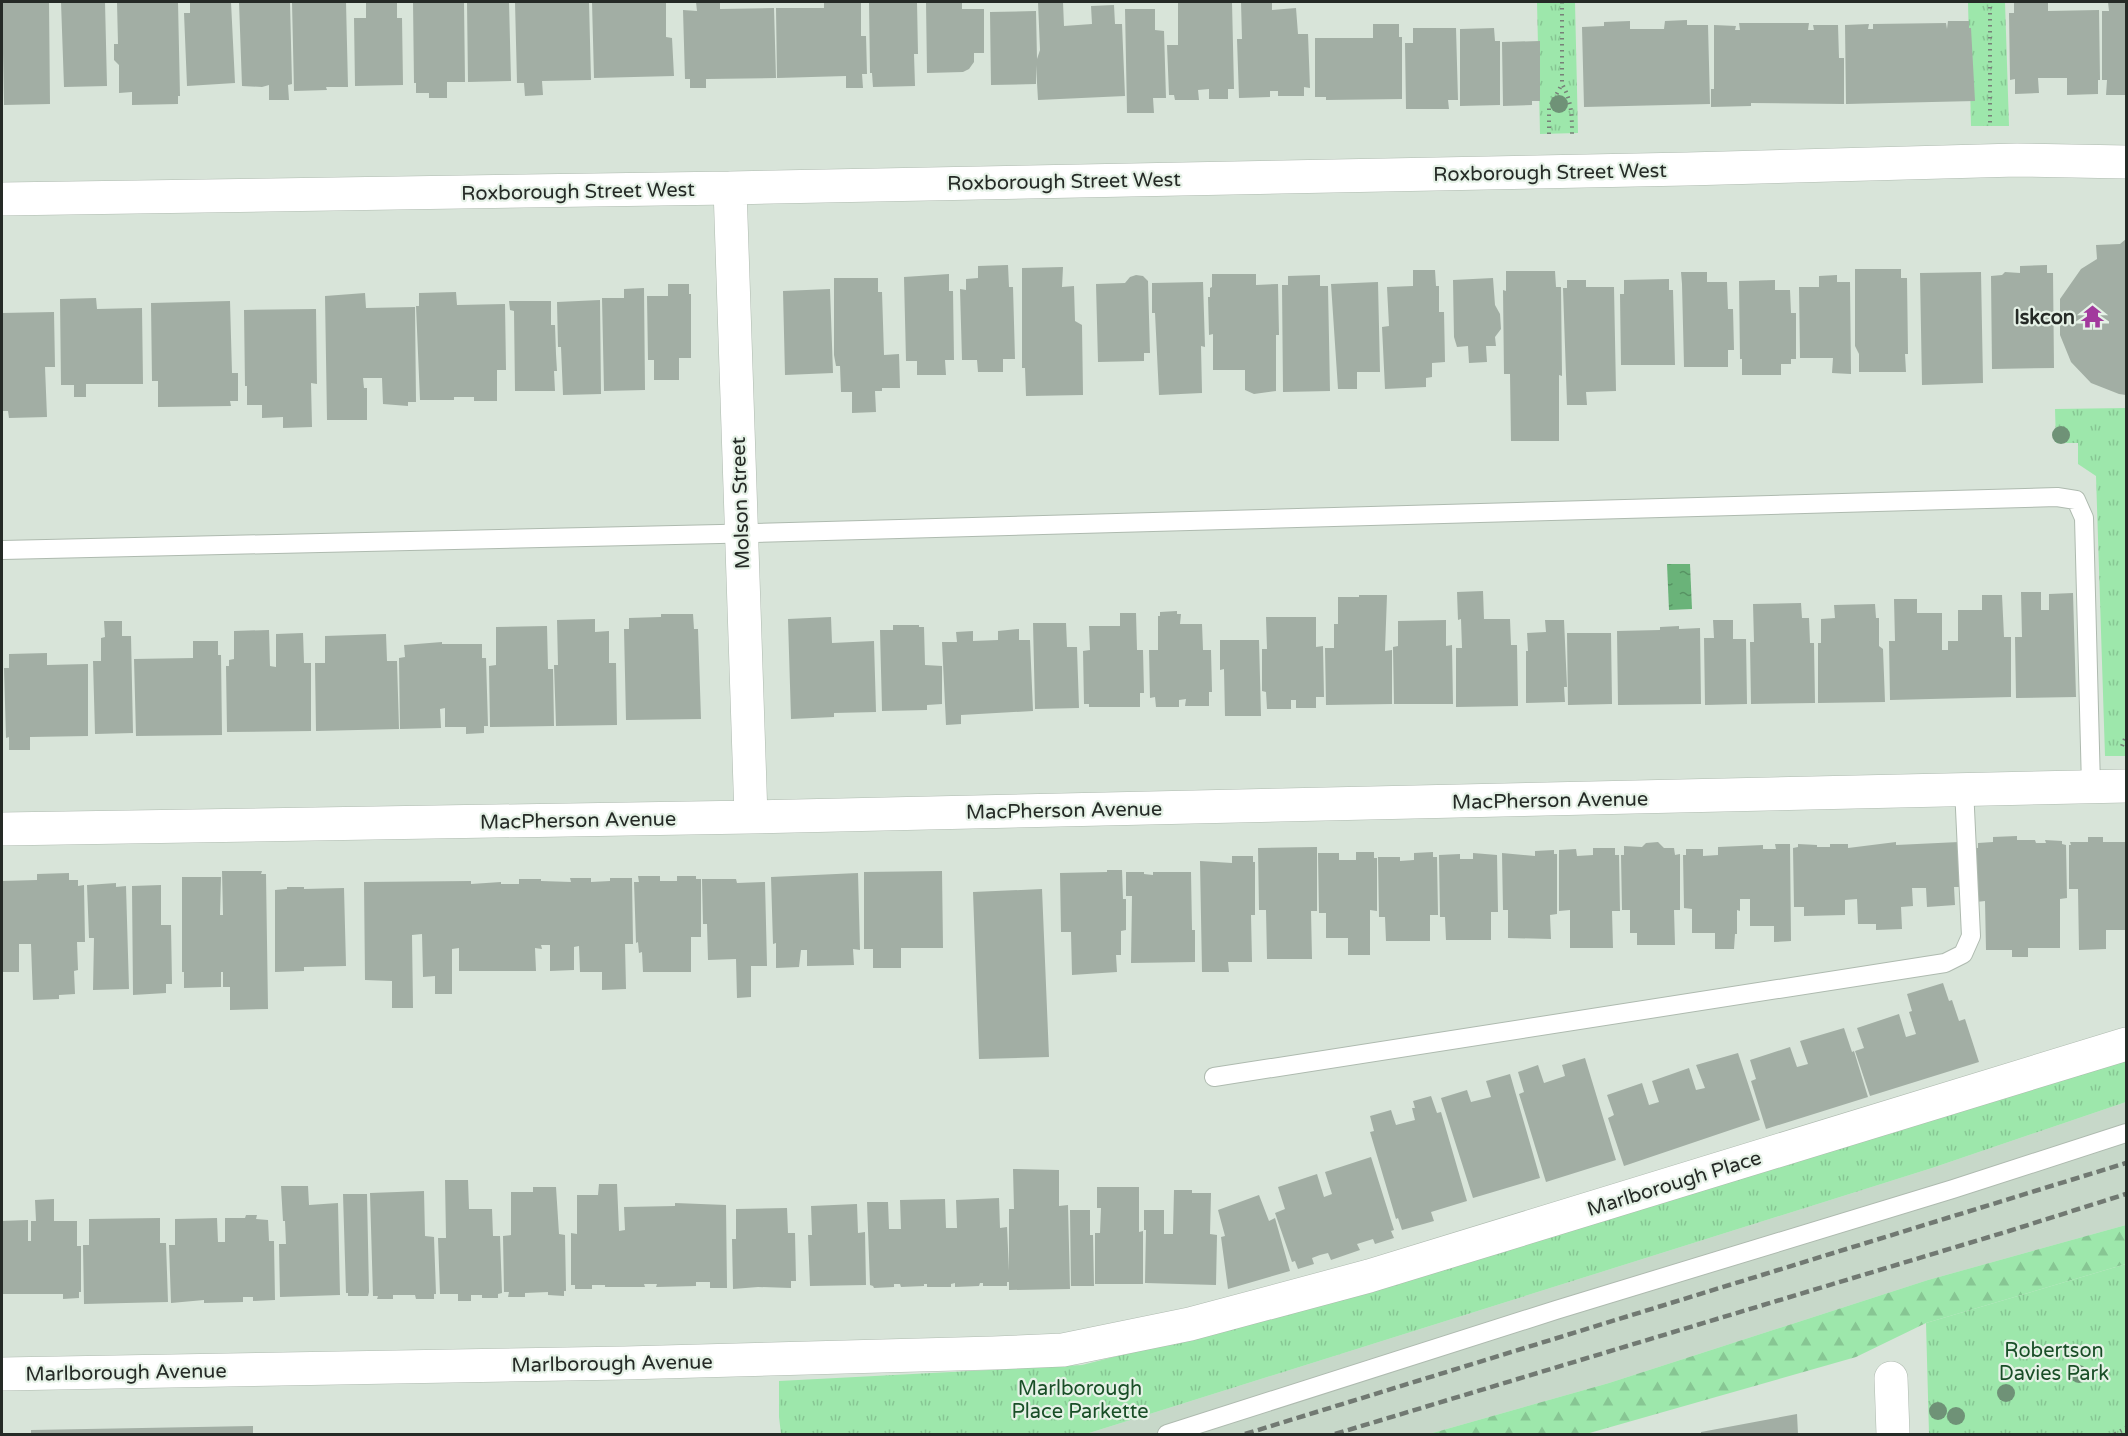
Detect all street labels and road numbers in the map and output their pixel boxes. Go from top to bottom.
street label: Roxborough Street West [1433,159,1667,187]
street label: Roxborough Street West [947,168,1181,196]
street label: Roxborough Street West [461,178,695,206]
street label: Molson Street [727,436,755,570]
street label: MacPherson Avenue [1452,787,1648,815]
street label: MacPherson Avenue [966,797,1162,825]
street label: MacPherson Avenue [480,807,676,835]
street label: Marlborough Place [1584,1146,1764,1222]
street label: Marlborough Avenue [511,1350,713,1378]
street label: Marlborough Avenue [25,1359,227,1387]

